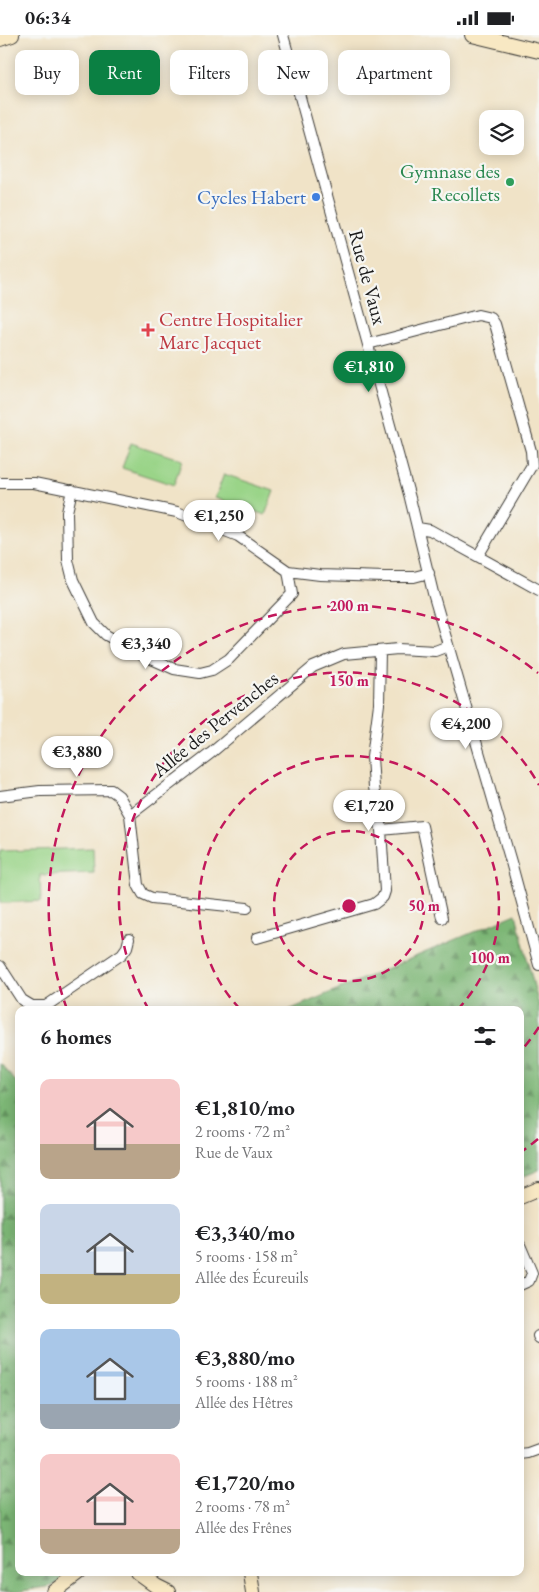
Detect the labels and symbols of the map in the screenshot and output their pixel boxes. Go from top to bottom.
place label: Gymnase des Recollets [400,158,500,207]
marker: Gymnase des Recollets [504,176,516,188]
place label: Cycles Habert [197,184,307,210]
marker: Cycles Habert [310,191,322,203]
street label: Rue de Vaux [343,227,393,328]
place label: Centre Hospitalier Marc Jacquet [159,306,303,355]
marker: Centre Hospitalier Marc Jacquet [141,323,155,337]
pin: €1,810 [328,351,410,393]
pin: €1,250 [178,499,260,542]
text: 200 m [329,596,369,615]
pin: €3,340 [105,627,187,670]
street label: Allée des Pervenches [146,665,283,784]
text: 150 m [329,671,369,690]
pin: €4,200 [425,707,507,750]
pin: €3,880 [36,735,118,778]
pin: €1,720 [328,789,410,832]
text: 50 m [408,896,440,915]
centre of rings [340,897,358,915]
text: 100 m [470,948,510,967]

